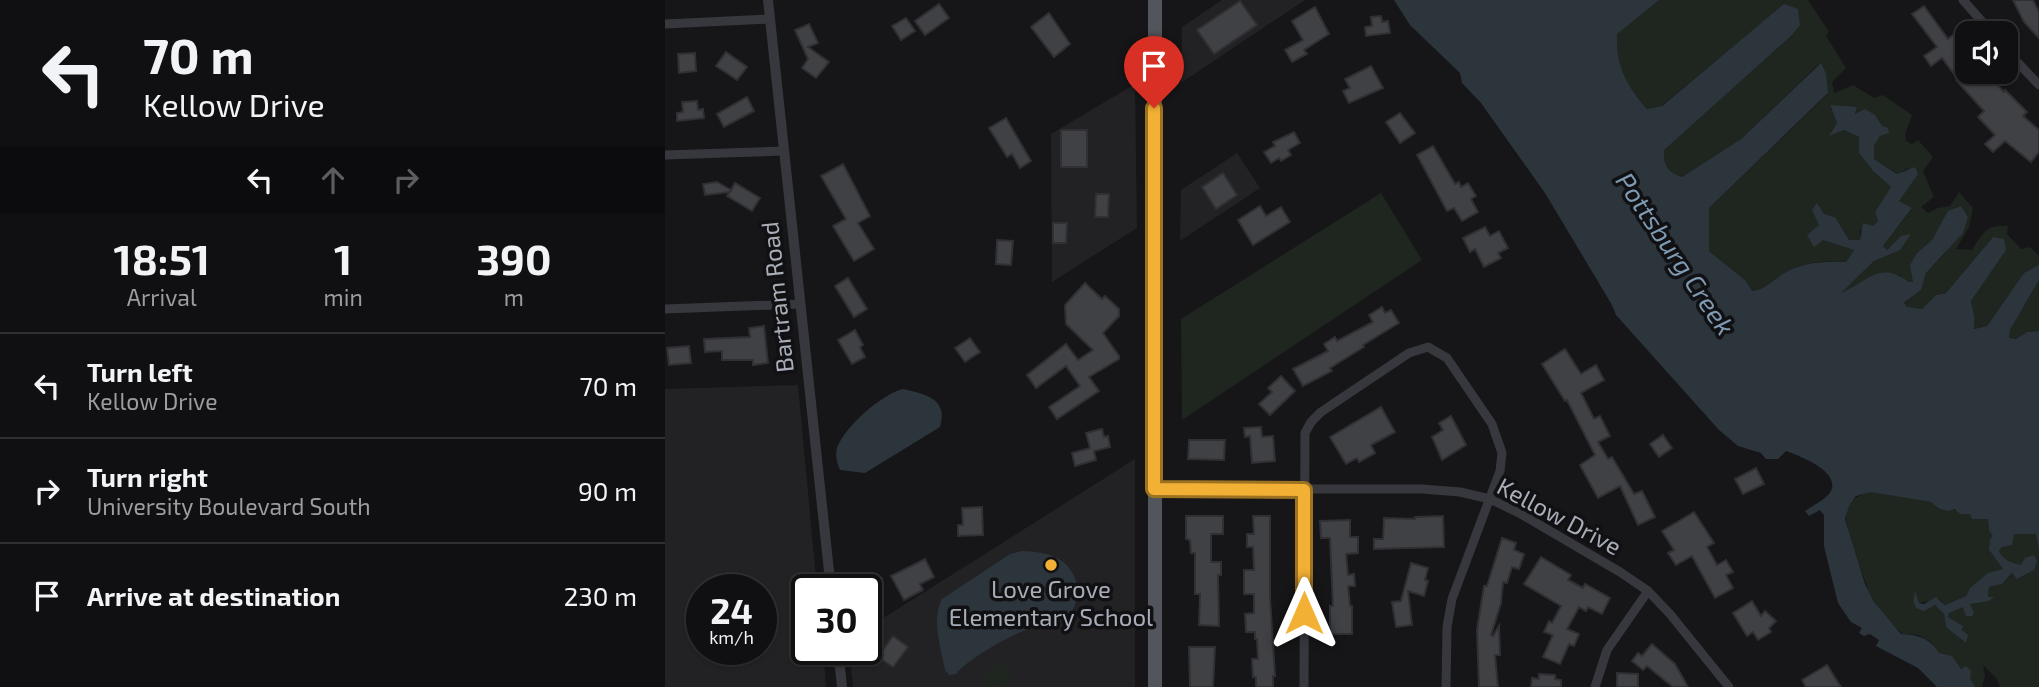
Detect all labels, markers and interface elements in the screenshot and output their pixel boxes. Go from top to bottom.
map controls [1955,21,2018,84]
button: sound [1955,21,2018,84]
text: 70 m [143,25,254,84]
icon: left [28,28,119,119]
pin [1124,36,1184,108]
icon: arrive [1135,47,1173,85]
text: Kellow Drive [143,85,325,123]
icon: left [241,161,279,199]
icon: ahead [314,161,352,199]
icon: right [387,161,425,199]
water label: Pottsburg Creek [1610,166,1742,340]
street label: Bartram Road [754,220,799,374]
text: 18:51 [114,233,210,283]
text: 1 [334,233,352,283]
text: 390 [476,233,551,283]
text: Arrival [127,283,197,311]
text: min [324,283,363,311]
text: m [504,283,524,311]
text: Turn left [87,356,193,387]
icon: left [28,367,66,405]
text: 70 m [579,370,637,401]
text: Kellow Drive [87,387,218,415]
text: Turn right [87,461,208,492]
street label: Kellow Drive [1493,471,1627,560]
icon: right [28,472,66,510]
text: 90 m [578,475,637,506]
text: University Boulevard South [87,492,371,520]
marker: Love Grove Elementary School [1043,557,1059,573]
speed limit sign: 30 [791,574,882,665]
place label: Love Grove Elementary School [949,574,1153,631]
position arrow [1267,576,1341,650]
icon: arrive [28,577,66,615]
text: Arrive at destination [87,580,340,611]
text: 230 m [564,580,637,611]
text: 24 [710,589,753,631]
text: km/h [709,626,754,648]

